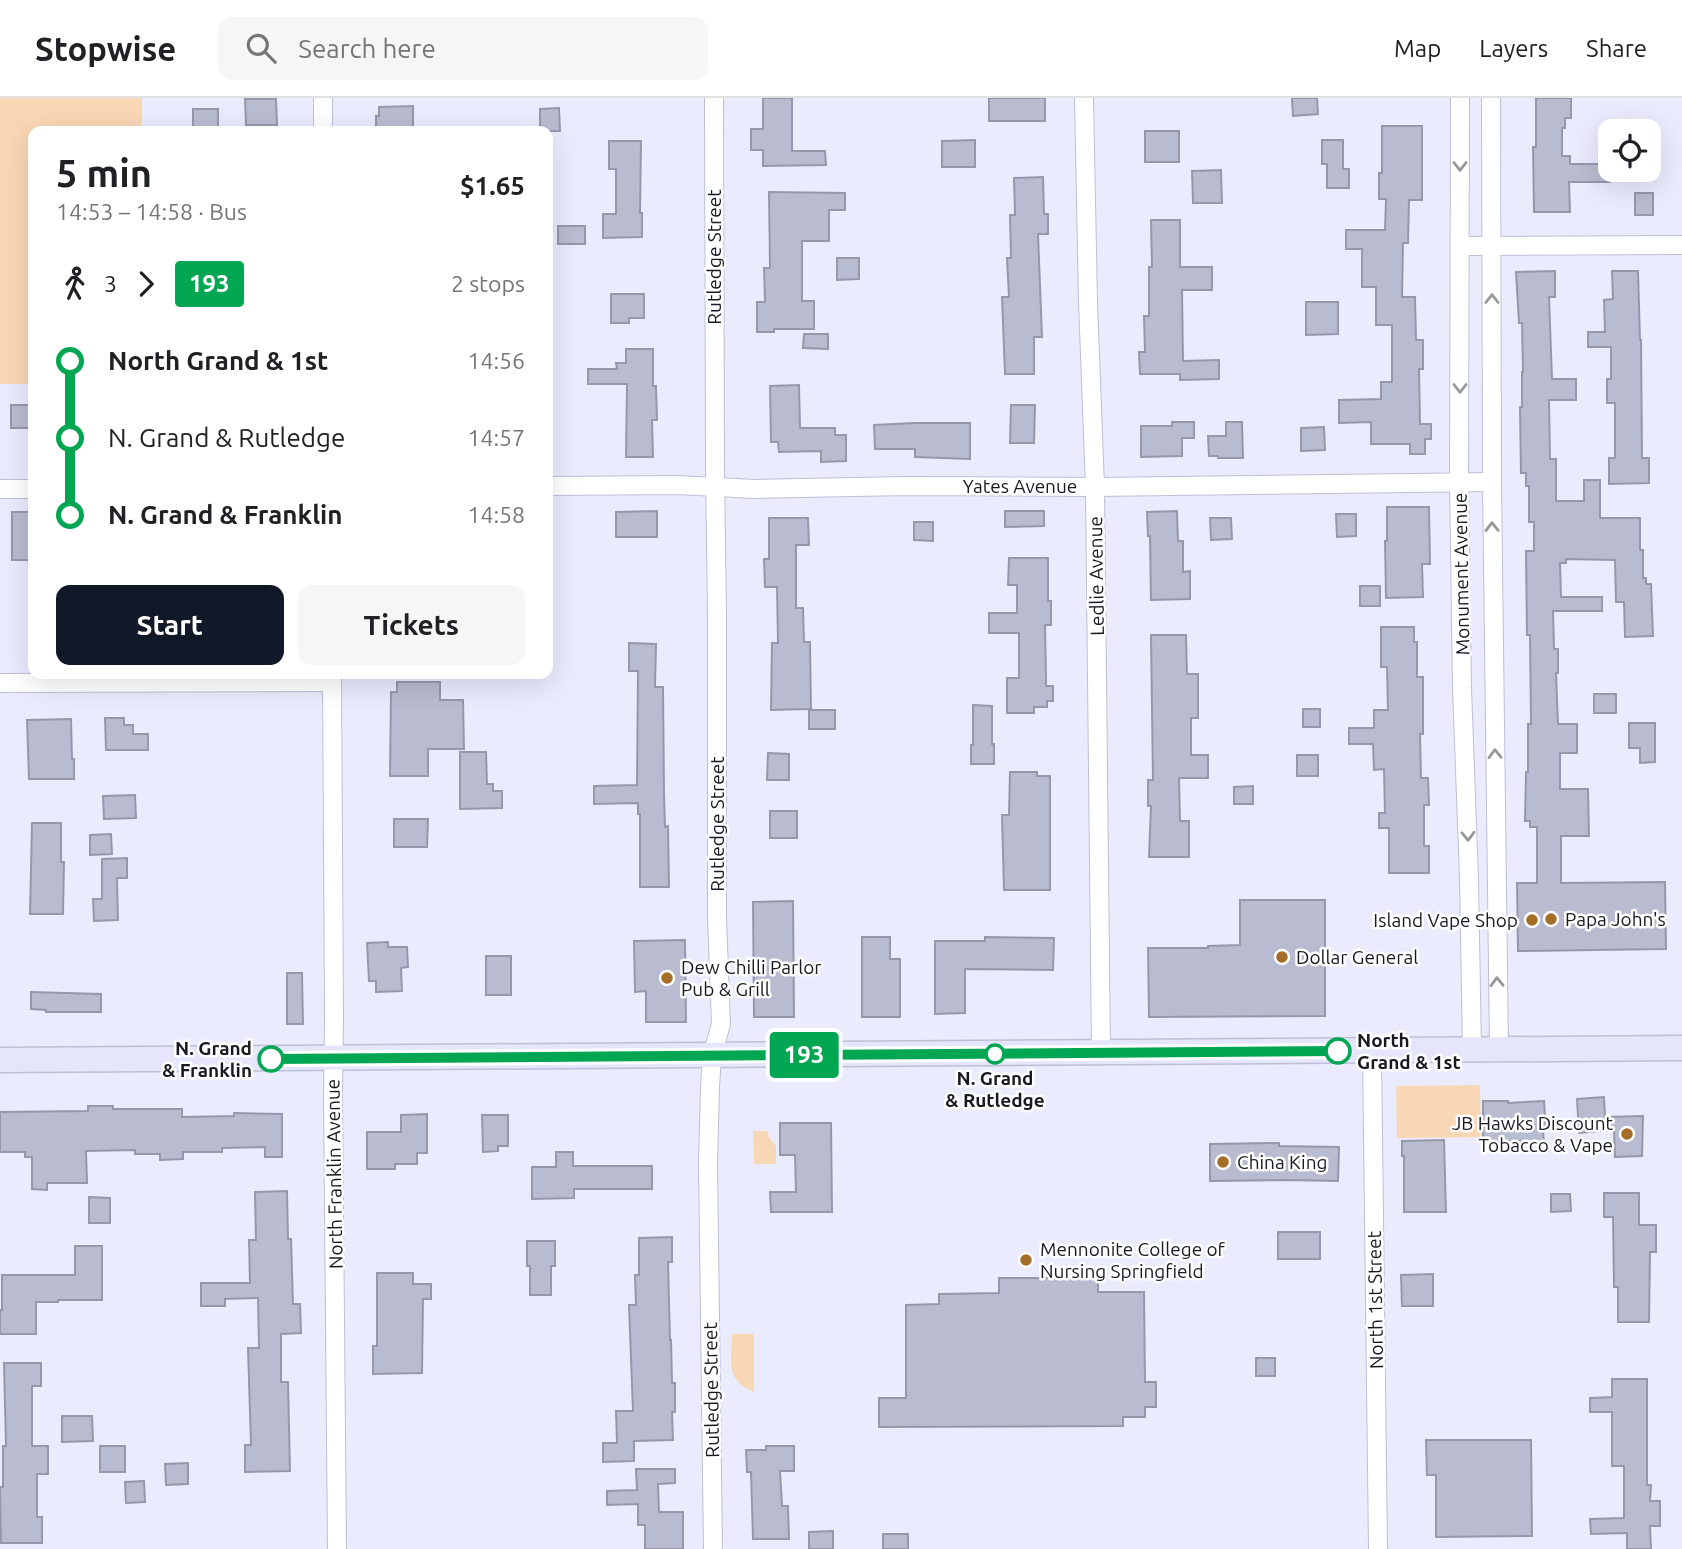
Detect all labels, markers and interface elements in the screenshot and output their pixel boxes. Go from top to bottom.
search box [218,17,708,80]
icon: search [242,29,280,67]
text: Stopwise [35,30,176,67]
text: Search here [298,34,436,63]
text: Map [1394,35,1441,62]
text: Layers [1479,35,1548,62]
text: Share [1586,35,1647,62]
map controls [1598,119,1661,182]
button: locate [1598,119,1661,182]
text: 5 min [56,152,152,194]
one-way arrow [1452,161,1468,172]
text: $1.65 [460,171,525,200]
street label: Rutledge Street [703,189,725,325]
text: 14:53 – 14:58 · Bus [56,199,247,224]
icon: walk [56,265,94,303]
icon: forward [127,265,165,303]
text: 193 [189,270,230,297]
text: 3 [104,271,117,296]
text: 2 stops [451,271,525,296]
one-way arrow [1484,294,1500,304]
text: North Grand & 1st [108,346,328,375]
text: 14:56 [467,348,525,373]
one-way arrow [1452,383,1468,394]
text: N. Grand & Rutledge [108,423,345,452]
text: 14:57 [467,425,525,450]
street label: Yates Avenue [963,475,1077,497]
street label: Monument Avenue [1449,492,1473,656]
text: N. Grand & Franklin [108,500,342,529]
text: 14:58 [467,502,525,527]
street label: Ledlie Avenue [1084,516,1108,636]
one-way arrow [1485,521,1500,532]
button: Start [56,585,284,665]
button: Tickets [298,585,525,665]
one-way arrow [1487,749,1502,760]
street label: Rutledge Street [706,756,728,892]
one-way arrow [1460,830,1475,841]
place label: Papa John's [1565,908,1666,930]
place label: Island Vape Shop [1373,909,1518,931]
marker: Papa John's [1543,911,1559,927]
marker: Island Vape Shop [1524,912,1540,928]
place label: Dollar General [1296,946,1418,968]
marker: Dollar General [1274,949,1290,965]
place label: Dew Chilli Parlor Pub & Grill [681,956,822,1000]
marker: Dew Chilli Parlor Pub & Grill [659,970,675,986]
one-way arrow [1489,976,1505,987]
place label: North Grand & 1st [1357,1029,1461,1073]
line badge: 193 [764,1032,844,1078]
place label: N. Grand & Franklin [162,1037,252,1081]
marker: North Grand & 1st [1325,1038,1351,1064]
text: 193 [784,1041,824,1068]
marker: N. Grand & Rutledge [985,1044,1005,1064]
marker: N. Grand & Franklin [258,1046,284,1072]
place label: N. Grand & Rutledge [945,1067,1045,1111]
street label: North Franklin Avenue [321,1079,347,1269]
place label: JB Hawks Discount Tobacco & Vape [1452,1112,1614,1156]
marker: JB Hawks Discount Tobacco & Vape [1619,1126,1635,1142]
place label: China King [1237,1151,1327,1173]
marker: China King [1215,1154,1231,1170]
street label: North 1st Street [1363,1230,1387,1369]
place label: Mennonite College of Nursing Springfield [1040,1238,1226,1282]
marker: Mennonite College of Nursing Springfield [1018,1252,1034,1268]
street label: Rutledge Street [699,1322,723,1458]

